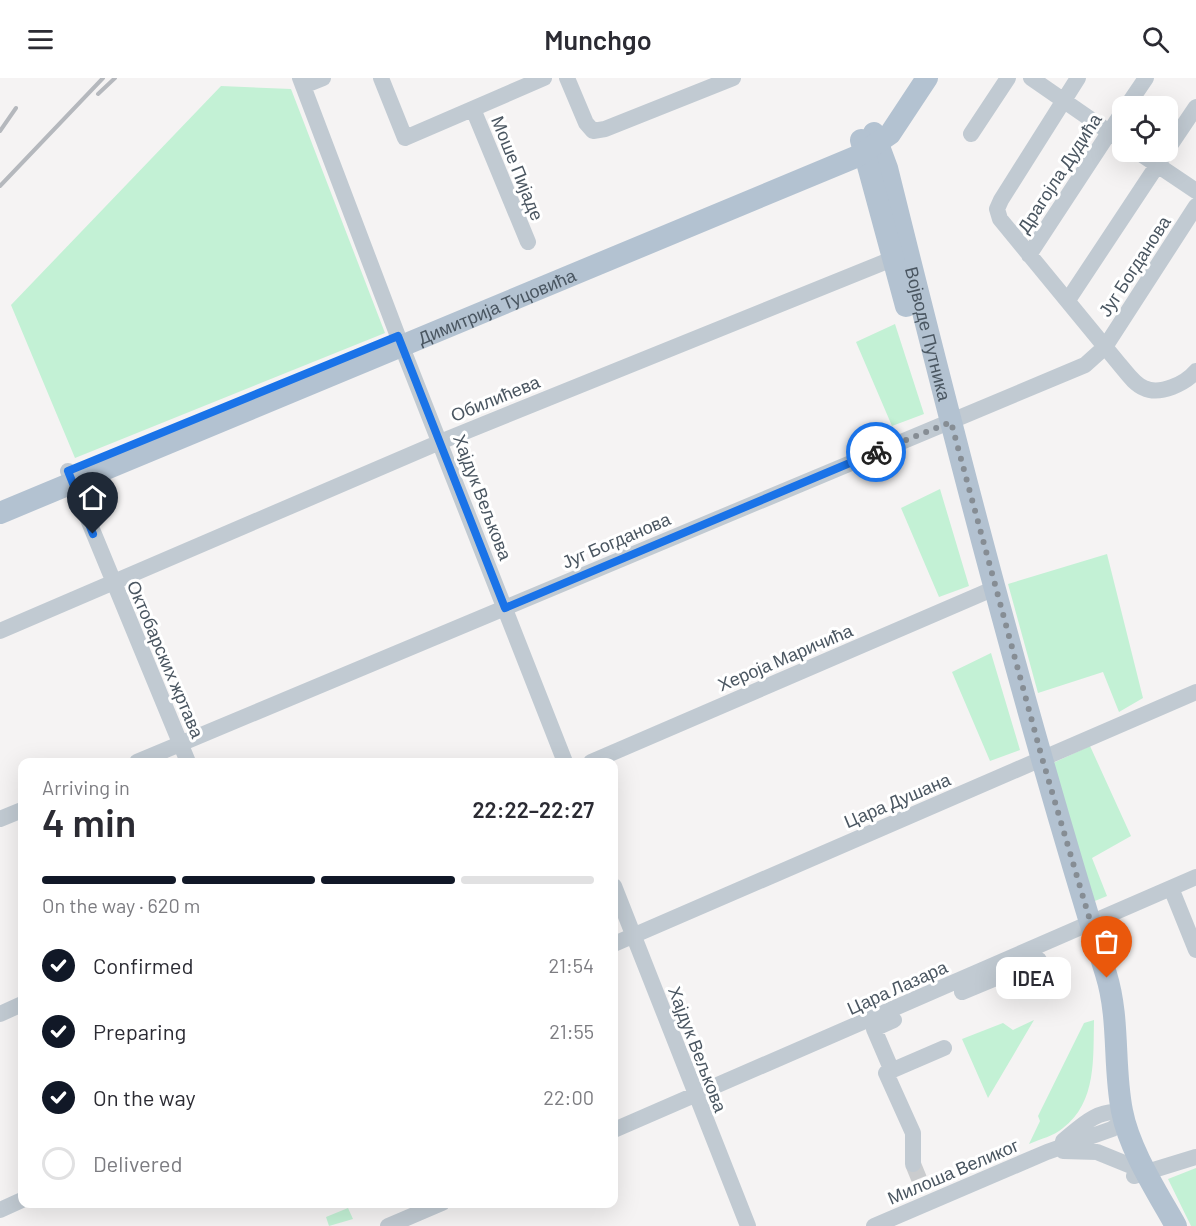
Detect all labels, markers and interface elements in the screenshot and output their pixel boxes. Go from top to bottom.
icon: menu [24,23,57,56]
text: Munchgo [544,23,652,55]
icon: search [1139,23,1172,56]
map controls [1112,96,1178,162]
button: locate [1112,96,1178,162]
street label: Драгојла Дудића [1012,108,1106,237]
street label: Моше Пијаде [487,113,549,223]
street label: Југ Богданова [1093,211,1175,320]
street label: Димитрија Туцовића [414,263,580,349]
street label: Војводе Путника [901,264,956,404]
street label: Обилићева [447,370,544,426]
courier [846,422,906,482]
street label: Хајдук Вељкова [449,431,517,564]
icon: bike [860,436,893,469]
pin [67,472,118,534]
icon: home [76,481,109,514]
street label: Југ Богданова [558,507,674,573]
street label: Октобарских жртава [123,577,209,742]
street label: Хероја Маричића [714,618,857,695]
street label: Цара Душана [841,767,954,832]
text: Arriving in [42,775,130,799]
text: 22:22–22:27 [473,796,594,822]
text: 4 min [42,798,136,845]
text: On the way · 620 m [42,893,200,917]
pin [1081,916,1132,978]
icon: bag [1090,925,1123,958]
icon: check [42,949,75,982]
text: Confirmed [93,952,193,978]
text: 21:54 [548,953,594,977]
street label: Цара Лазара [844,955,951,1019]
callout: IDEA [996,957,1071,999]
text: IDEA [1012,966,1055,990]
street label: Хајдук Вељкова [664,983,732,1116]
icon: check [42,1015,75,1048]
text: Preparing [93,1018,186,1044]
text: 21:55 [549,1019,594,1043]
icon: check [42,1081,75,1114]
text: On the way [93,1084,196,1110]
text: 22:00 [543,1085,594,1109]
street label: Милоша Великог [884,1133,1022,1209]
text: Delivered [93,1150,182,1176]

